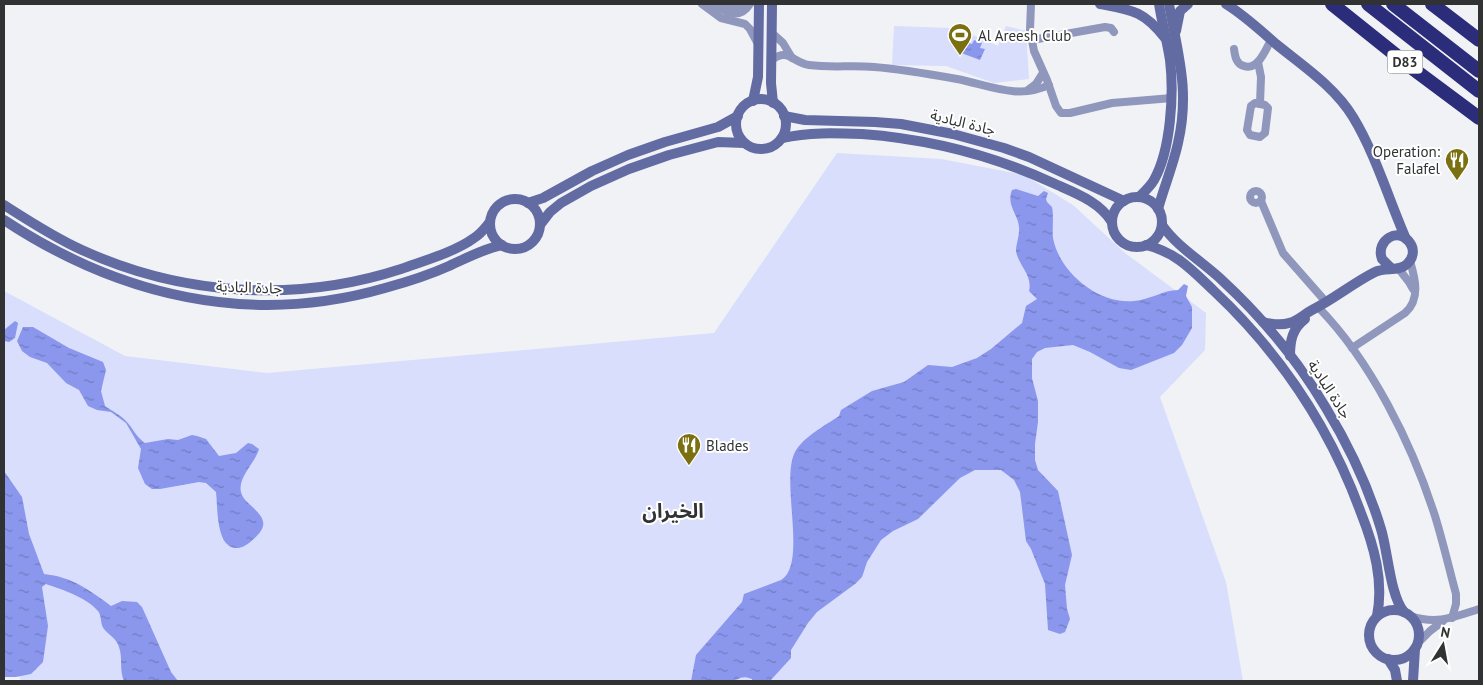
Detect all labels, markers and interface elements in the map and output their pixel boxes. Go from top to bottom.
sports icon: Al Areesh Club [947,22,973,56]
place label: Al Areesh Club [978,26,1071,45]
road number: D83 [1388,51,1422,74]
street label: جادة البادية [929,105,998,139]
place label: Operation: Falafel [1373,142,1441,178]
restaurant icon: Operation: Falafel [1444,147,1470,181]
street label: جادة البادية [216,276,283,298]
street label: جادة البادية [1304,356,1356,422]
restaurant icon: Blades [676,432,702,466]
place label: Blades [706,436,749,455]
district label: الخيران [642,498,704,524]
north arrow [1418,620,1468,670]
text: N [1439,623,1452,642]

